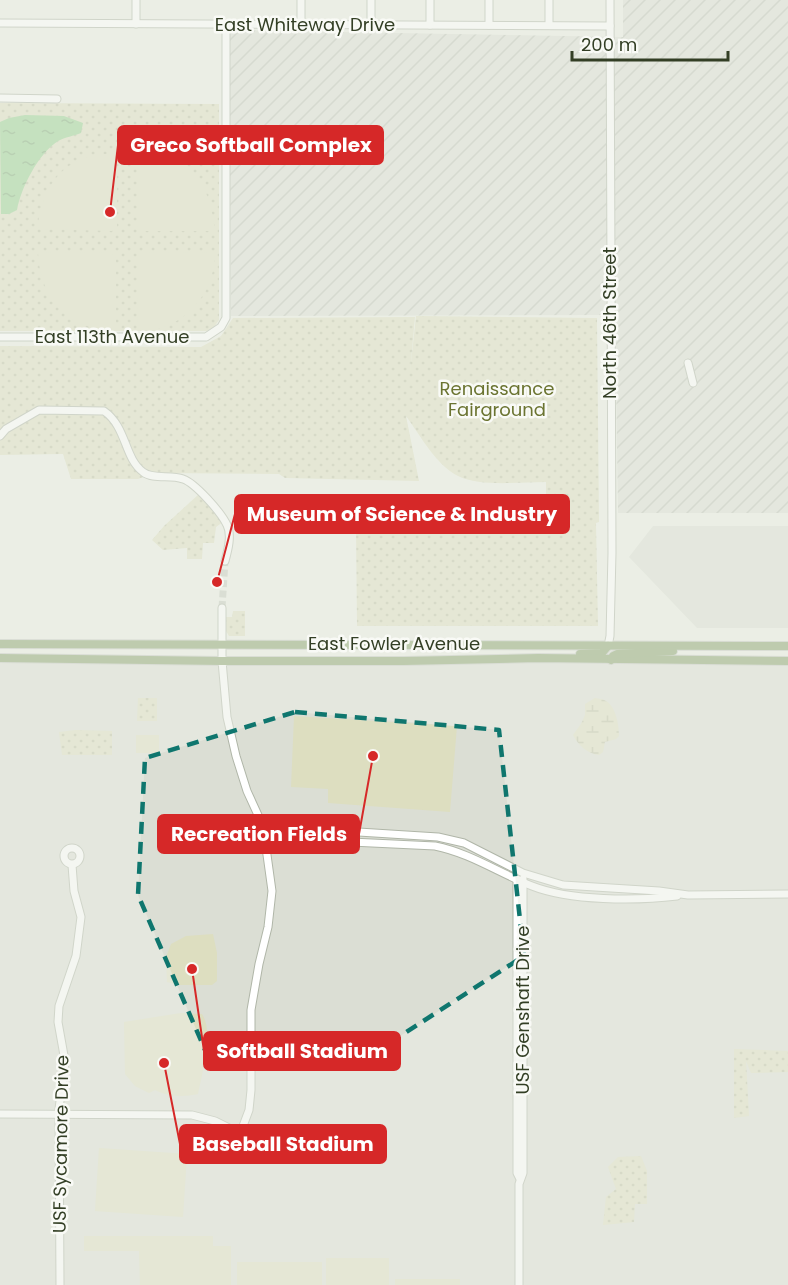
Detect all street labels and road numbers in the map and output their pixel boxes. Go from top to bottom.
street label: East Whiteway Drive [215,12,395,37]
street label: North 46th Street [597,247,622,399]
street label: East 113th Avenue [35,324,189,349]
street label: East Fowler Avenue [308,631,480,656]
street label: USF Genshaft Drive [510,926,535,1094]
street label: USF Sycamore Drive [46,1055,75,1233]

